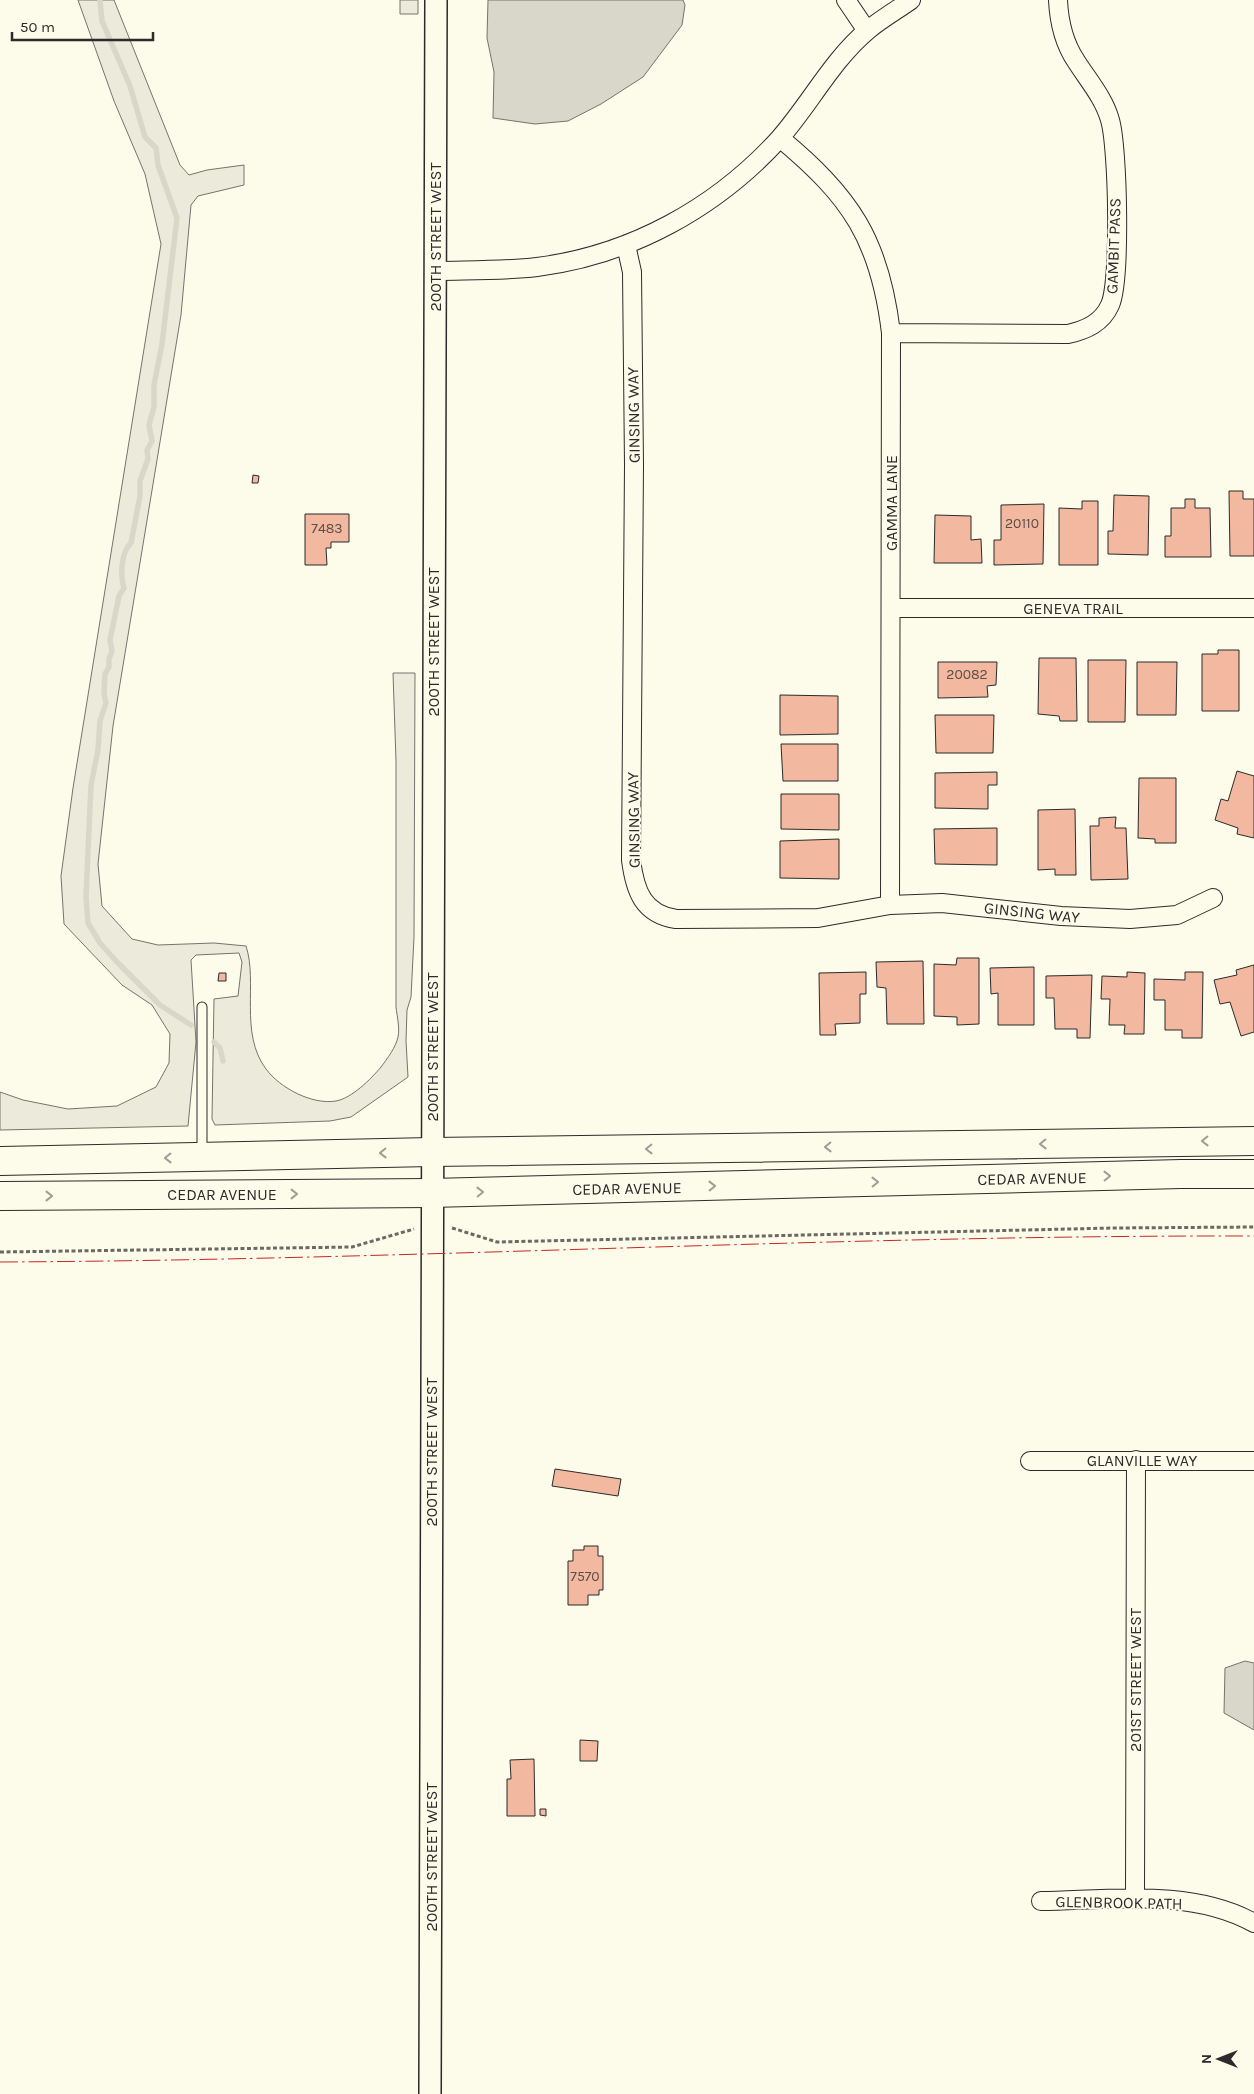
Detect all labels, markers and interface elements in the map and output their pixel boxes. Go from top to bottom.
scale bar [12,10,154,42]
text: 50 m [20,18,55,36]
street label: 200TH STREET WEST [426,162,445,312]
street label: GAMBIT PASS [1102,198,1125,294]
street label: GINSING WAY [623,366,644,463]
street label: GAMMA LANE [882,455,901,551]
house number: 20110 [1005,515,1039,532]
house number: 7483 [311,520,343,537]
street label: 200TH STREET WEST [424,567,443,717]
street label: GENEVA TRAIL [1023,599,1123,618]
house number: 20082 [946,666,988,683]
street label: GINSING WAY [623,771,644,868]
street label: GINSING WAY [983,898,1081,927]
street label: 200TH STREET WEST [423,972,442,1122]
one-way arrow [1201,1136,1209,1146]
one-way arrow [1039,1139,1046,1149]
one-way arrow [824,1142,832,1152]
one-way arrow [645,1144,652,1154]
one-way arrow [378,1148,386,1159]
one-way arrow [163,1153,171,1163]
street label: CEDAR AVENUE [977,1168,1087,1189]
one-way arrow [1104,1171,1112,1181]
one-way arrow [872,1177,879,1187]
street label: CEDAR AVENUE [572,1178,682,1199]
one-way arrow [709,1181,717,1191]
street label: CEDAR AVENUE [167,1185,277,1204]
one-way arrow [476,1187,484,1197]
one-way arrow [290,1189,298,1199]
one-way arrow [45,1191,53,1201]
street label: 200TH STREET WEST [422,1377,441,1527]
street label: GLANVILLE WAY [1087,1451,1197,1470]
house number: 7570 [570,1568,600,1585]
street label: 201ST STREET WEST [1126,1608,1145,1752]
street label: 200TH STREET WEST [422,1782,441,1932]
street label: GLENBROOK PATH [1055,1892,1183,1913]
north arrow [1194,2034,1244,2084]
text: N [1198,2054,1215,2064]

